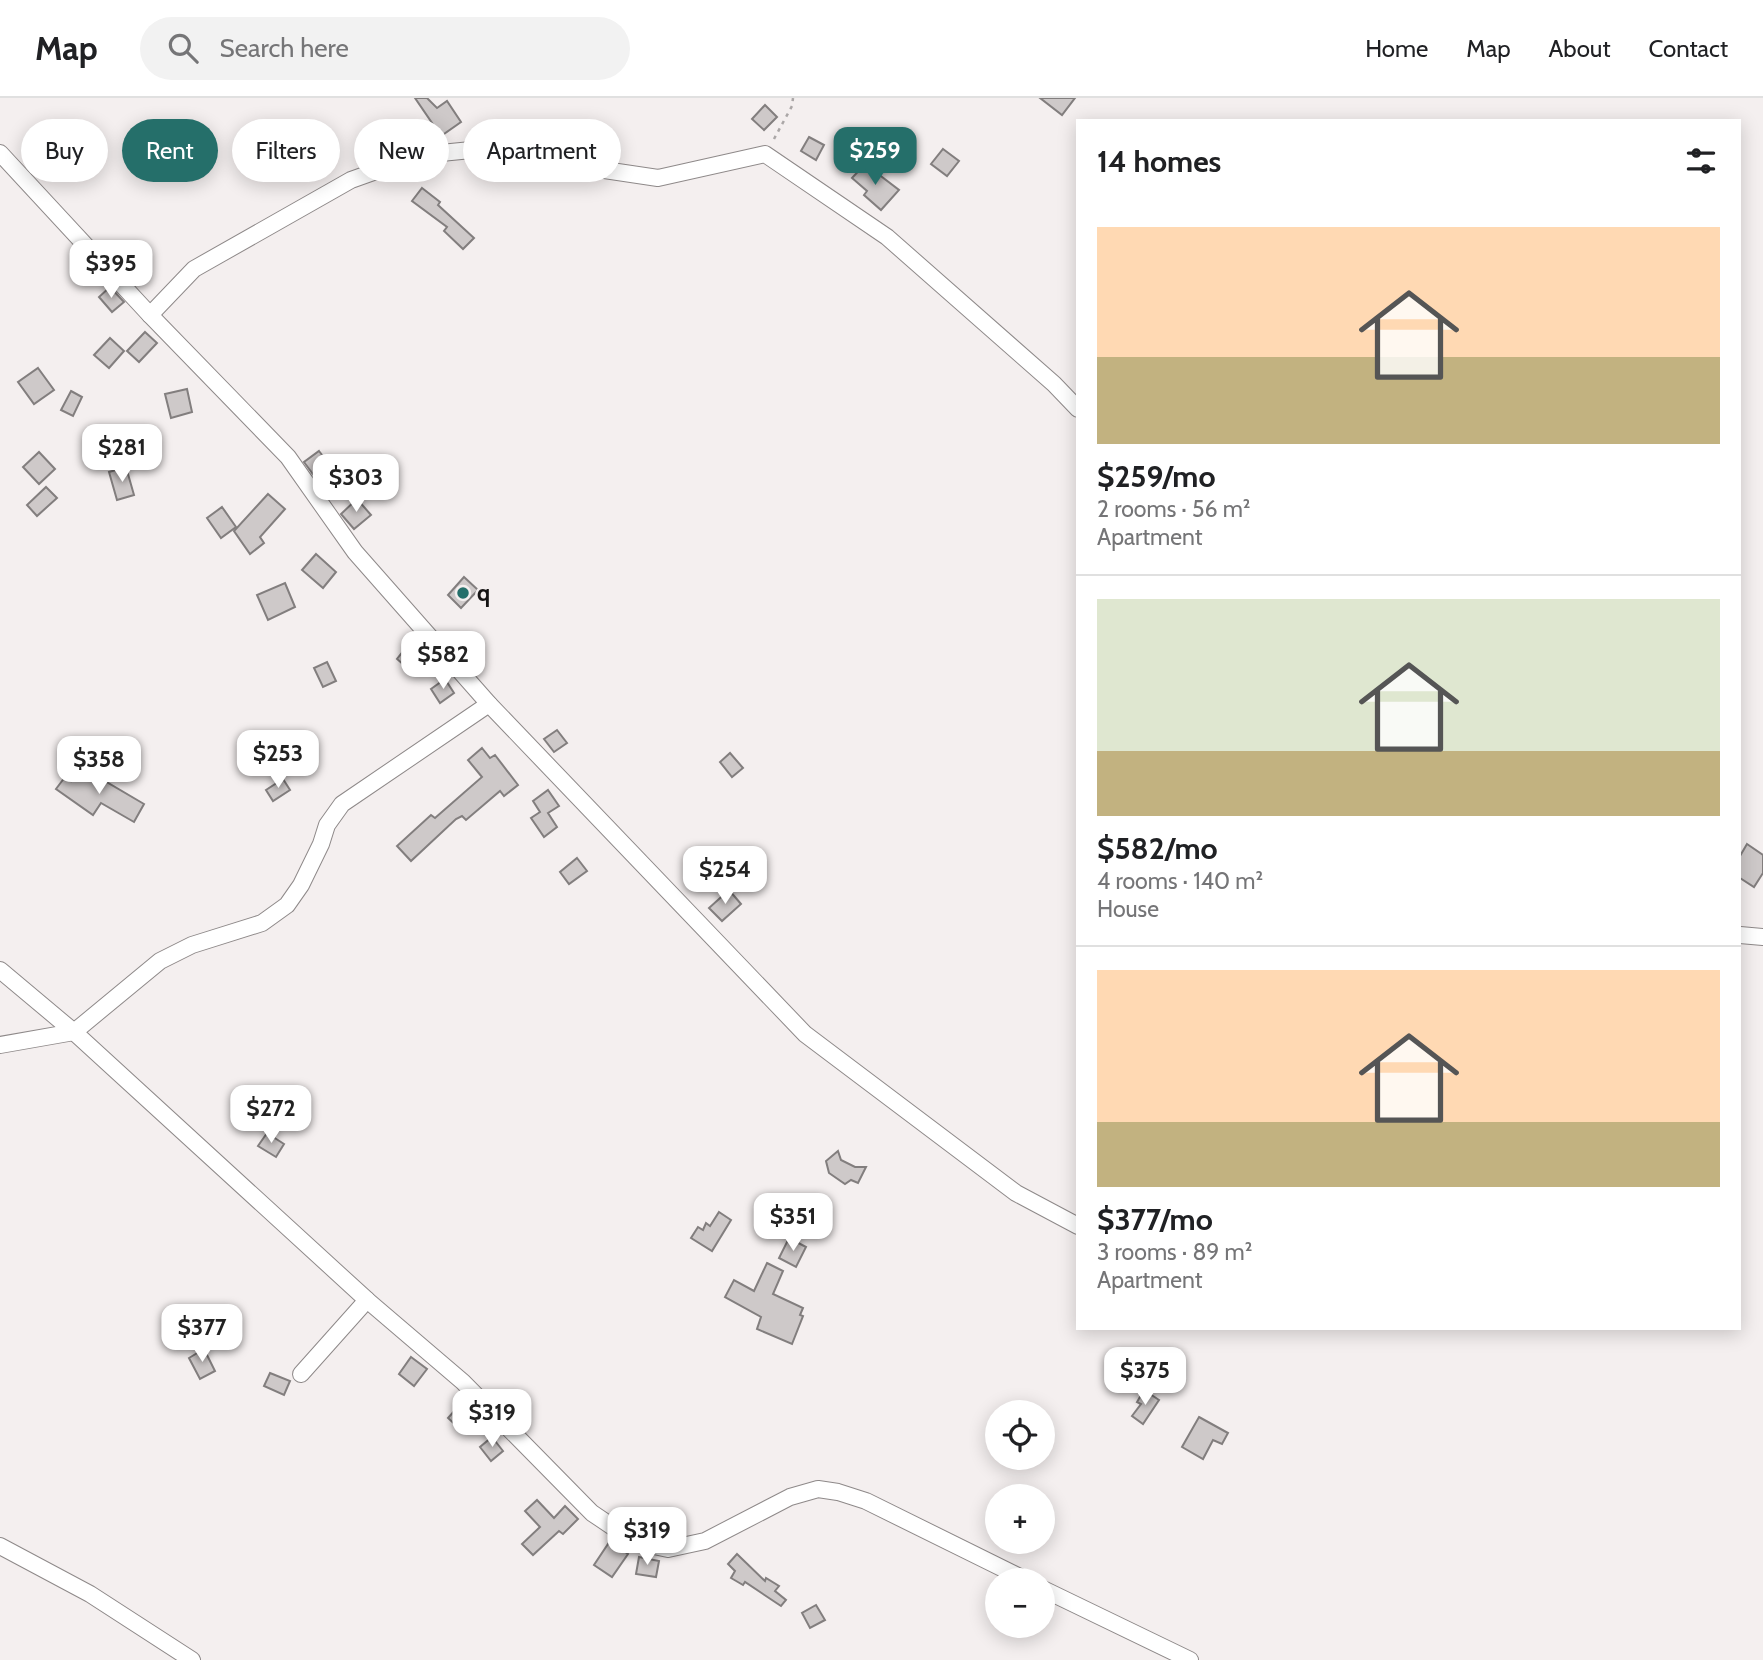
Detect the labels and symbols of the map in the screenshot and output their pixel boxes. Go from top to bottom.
pin: $259 [834,127,916,187]
pin: $395 [70,240,152,300]
pin: $281 [81,424,163,484]
pin: $303 [315,454,397,514]
place label: q [477,579,490,607]
marker: q [455,585,471,601]
pin: $582 [402,632,484,691]
pin: $253 [237,730,319,790]
pin: $358 [58,736,140,796]
pin: $254 [684,846,766,906]
pin: $272 [230,1086,312,1145]
pin: $351 [752,1194,834,1253]
pin: $377 [161,1304,243,1364]
pin: $375 [1104,1348,1186,1407]
pin: $319 [451,1390,533,1449]
pin: $319 [606,1508,688,1567]

